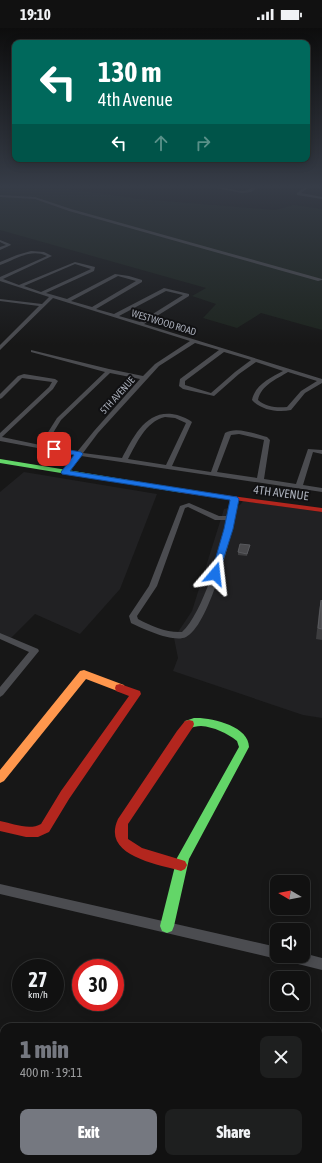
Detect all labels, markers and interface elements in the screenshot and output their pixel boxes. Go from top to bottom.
text: 19:10 [20,6,51,23]
icon: left [32,56,84,108]
text: 130 m [98,56,161,88]
text: 4th Avenue [98,89,173,110]
icon: left [108,132,130,154]
icon: ahead [150,132,172,154]
icon: right [192,132,214,154]
street label: WESTWOOD ROAD [130,307,198,338]
street label: 5TH AVENUE [98,374,137,416]
pin [37,432,71,466]
icon: arrive [43,438,65,460]
street label: 4TH AVENUE [253,483,309,503]
position arrow [194,553,236,595]
north arrow [270,875,310,915]
map controls [270,875,310,1011]
button: sound [270,923,310,963]
speed limit sign: 30 [72,959,124,1011]
text: 27 [29,968,47,991]
button: search [270,971,310,1011]
text: km/h [28,989,48,1000]
text: 1 min [20,1036,69,1063]
button: close [260,1036,302,1078]
text: 400 m · 19:11 [20,1065,83,1080]
button: Exit [20,1109,157,1155]
button: Share [165,1109,302,1155]

